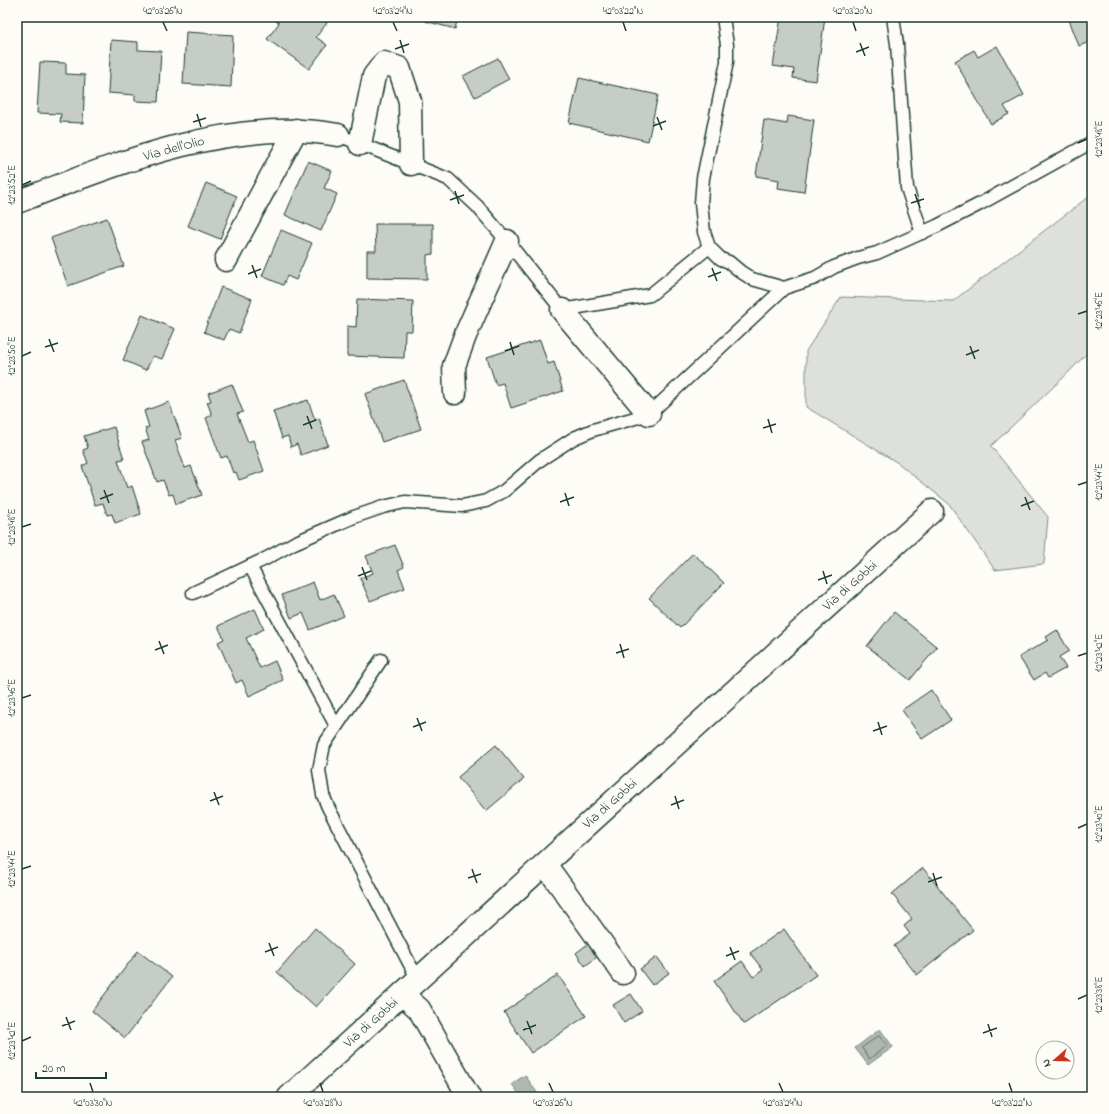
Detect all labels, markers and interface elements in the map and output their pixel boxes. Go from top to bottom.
text: 42°03'26"N [143,4,183,19]
text: 42°03'24"N [373,4,413,19]
text: 42°03'22"N [603,4,643,19]
text: 42°03'20"N [833,4,873,19]
text: 12°23'48"E [1092,120,1107,158]
street label: Via dell'Olio [140,131,207,167]
text: 12°23'52"E [5,165,20,205]
text: 12°23'46"E [1092,292,1107,330]
text: 12°23'50"E [5,336,20,376]
text: 12°23'44"E [1092,463,1107,501]
text: 12°23'48"E [5,508,20,546]
street label: Via di Gobbi [817,556,882,617]
text: 12°23'42"E [1092,634,1107,672]
text: 12°23'46"E [5,679,20,717]
street label: Via di Gobbi [577,774,642,835]
text: 12°23'40"E [1092,805,1107,843]
text: 12°23'44"E [5,850,20,888]
text: 12°23'38"E [1092,976,1107,1014]
street label: Via di Gobbi [338,993,403,1054]
text: 12°23'42"E [5,1022,20,1060]
north arrow [1035,1040,1075,1080]
scale bar [36,1054,106,1080]
text: N [1038,1057,1055,1069]
text: 20 m [42,1060,65,1078]
text: 42°03'30"N [74,1096,113,1111]
text: 42°03'28"N [303,1096,343,1111]
text: 42°03'26"N [533,1096,573,1111]
text: 42°03'24"N [763,1096,803,1111]
text: 42°03'22"N [992,1096,1032,1111]

